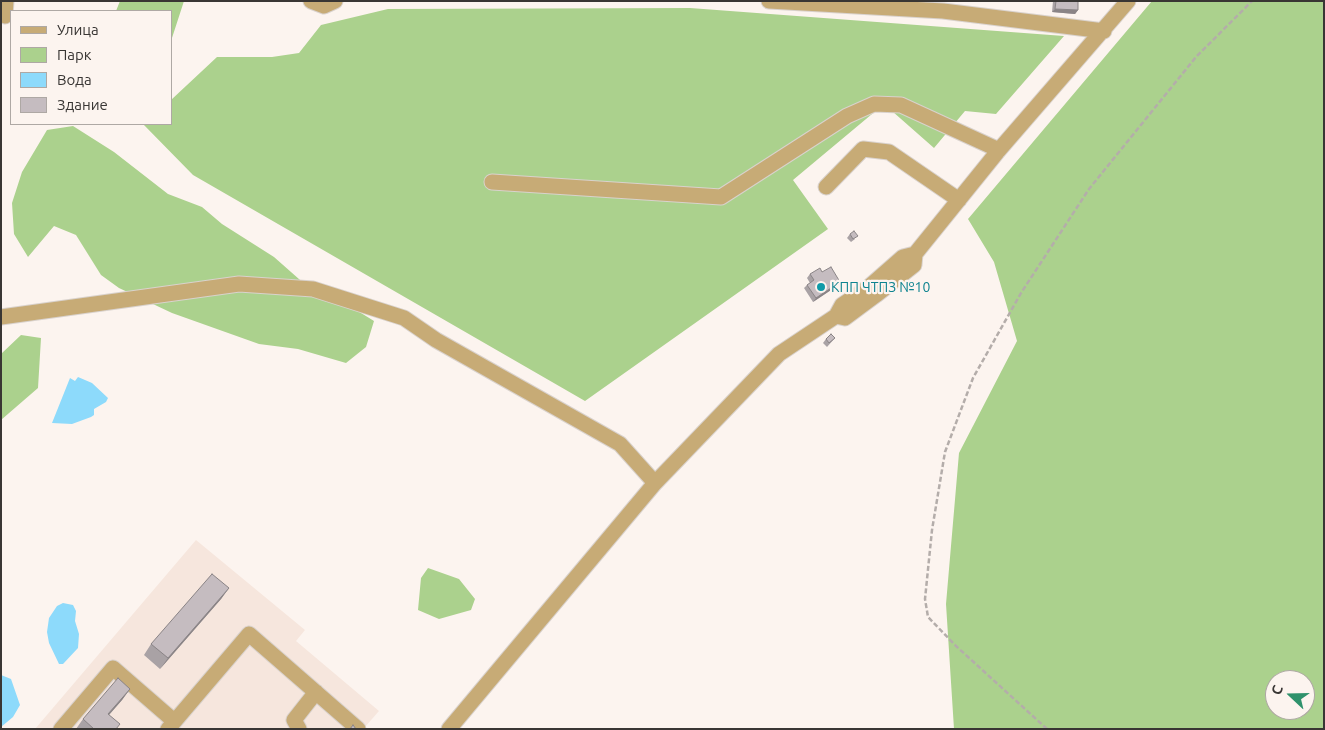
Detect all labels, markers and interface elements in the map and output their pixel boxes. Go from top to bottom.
legend [10,10,172,125]
text: Улица [57,21,99,38]
text: Парк [57,46,92,63]
text: Вода [57,71,92,88]
text: Здание [57,96,108,113]
place label: КПП ЧТПЗ №10 [831,279,930,295]
marker: КПП ЧТПЗ №10 [815,281,827,293]
north arrow [1265,670,1315,720]
text: С [1268,683,1286,697]

